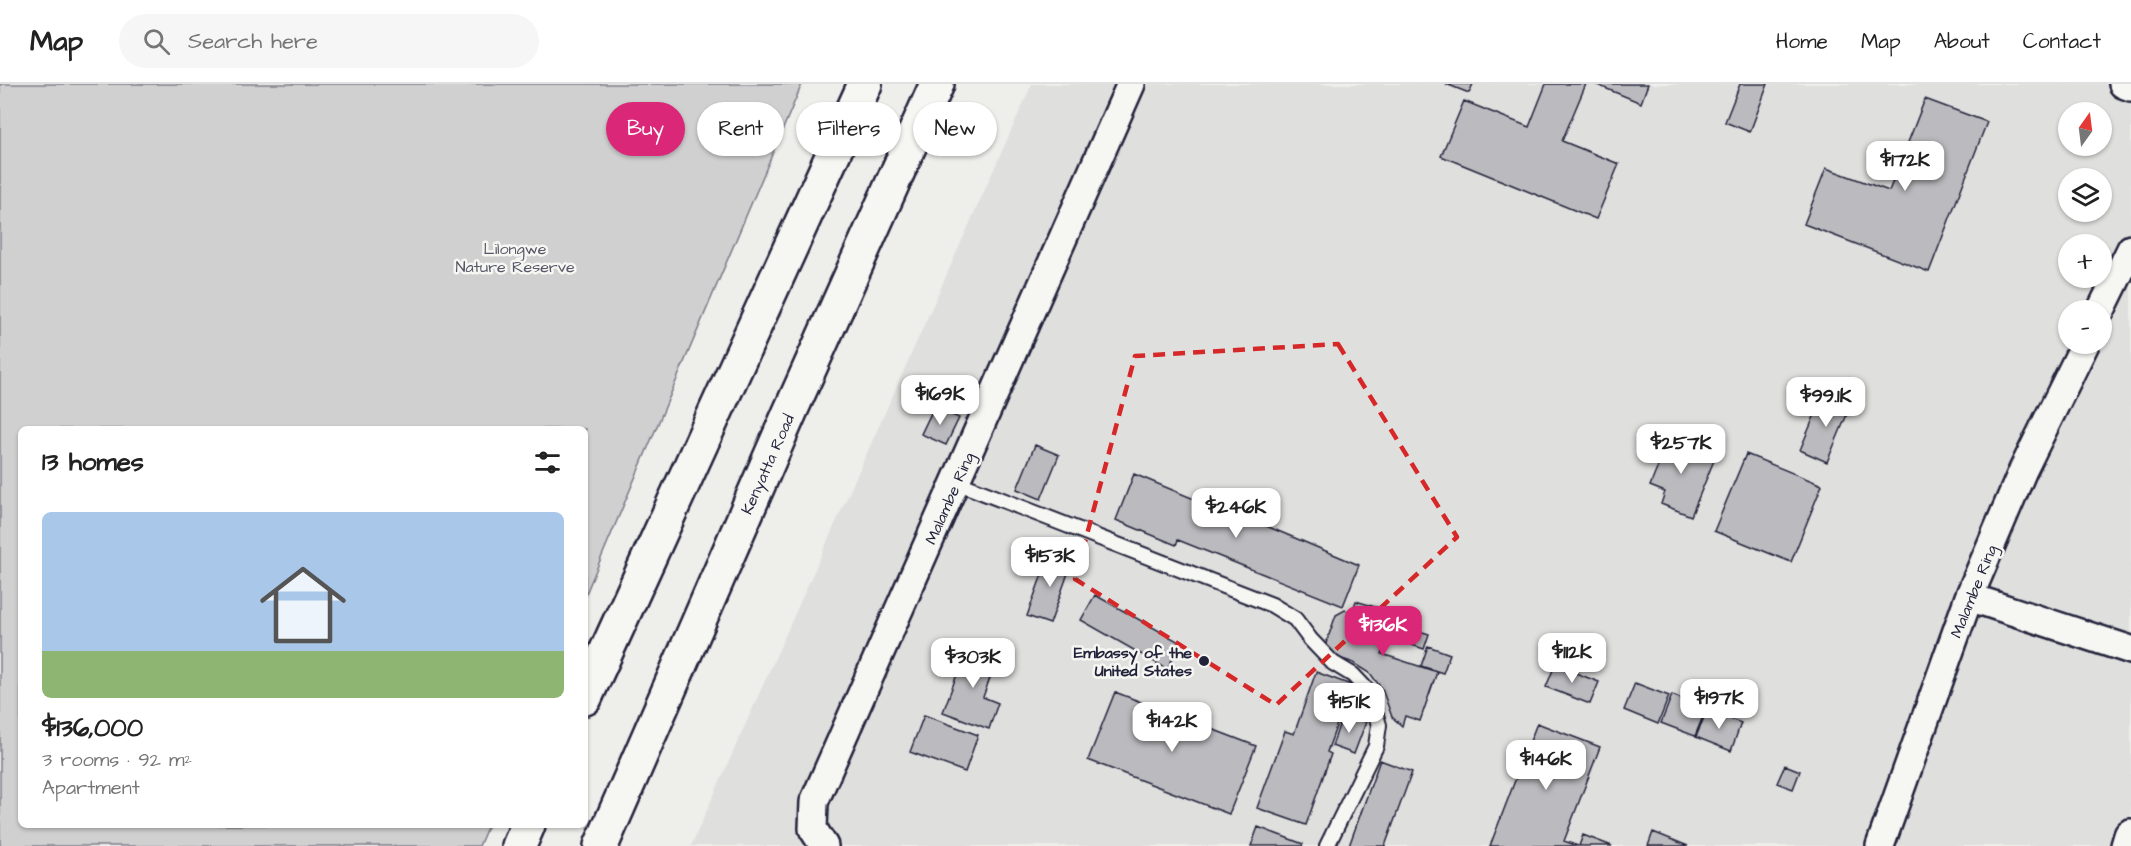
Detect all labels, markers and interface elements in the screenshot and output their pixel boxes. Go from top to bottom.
search box [119,14,539,68]
text: Map [30,22,83,61]
icon: search [140,25,173,58]
text: Search here [188,26,318,57]
text: Home [1776,27,1828,56]
text: Map [1861,27,1901,56]
text: About [1934,27,1990,56]
text: Contact [2023,27,2101,56]
chip: Buy [606,102,685,156]
chip: Rent [697,102,784,156]
chip: Filters [796,102,901,156]
chip: New [913,102,997,156]
north arrow [2058,102,2112,156]
map controls [2058,102,2112,354]
pin: $172K [1863,141,1947,192]
text: $172K [1880,146,1930,174]
button: layers [2058,168,2112,222]
button: + [2058,234,2112,288]
park label: Lilongwe Nature Reserve [455,238,575,278]
button: − [2058,300,2112,354]
pin: $169K [898,375,982,426]
pin: $99.1K [1777,377,1875,428]
text: $169K [915,380,965,408]
text: $99.1K [1800,382,1852,410]
street label: Kenyatta Road [736,411,801,518]
pin: $257K [1639,424,1723,475]
text: $257K [1650,429,1712,457]
text: 13 homes [42,444,144,480]
icon: filters [531,446,564,479]
street label: Malambe Ring [920,449,981,548]
pin: $246K [1194,488,1278,539]
text: $246K [1206,493,1266,521]
pin: $153K [1008,537,1092,588]
text: $153K [1025,542,1075,570]
street label: Malambe Ring [1945,542,2004,642]
icon: home [249,551,357,659]
pin: $136K [1341,606,1425,657]
text: $136K [1359,611,1407,639]
pin: $112K [1530,633,1614,684]
pin: $303K [931,638,1015,689]
text: $112K [1552,638,1592,666]
place label: Embassy of the United States [1074,642,1192,682]
text: $303K [945,643,1001,671]
marker: Embassy of the United States [1197,654,1211,668]
pin: $197K [1677,679,1761,730]
pin: $151K [1307,683,1391,734]
text: $197K [1694,684,1744,712]
text: $151K [1328,688,1370,716]
pin: $142K [1130,702,1214,753]
text: $142K [1147,707,1197,735]
text: $136,000 [42,710,143,746]
pin: $146K [1504,740,1588,791]
text: $146K [1520,745,1572,773]
text: 3 rooms · 92 m² [42,746,192,774]
text: Apartment [42,774,140,802]

